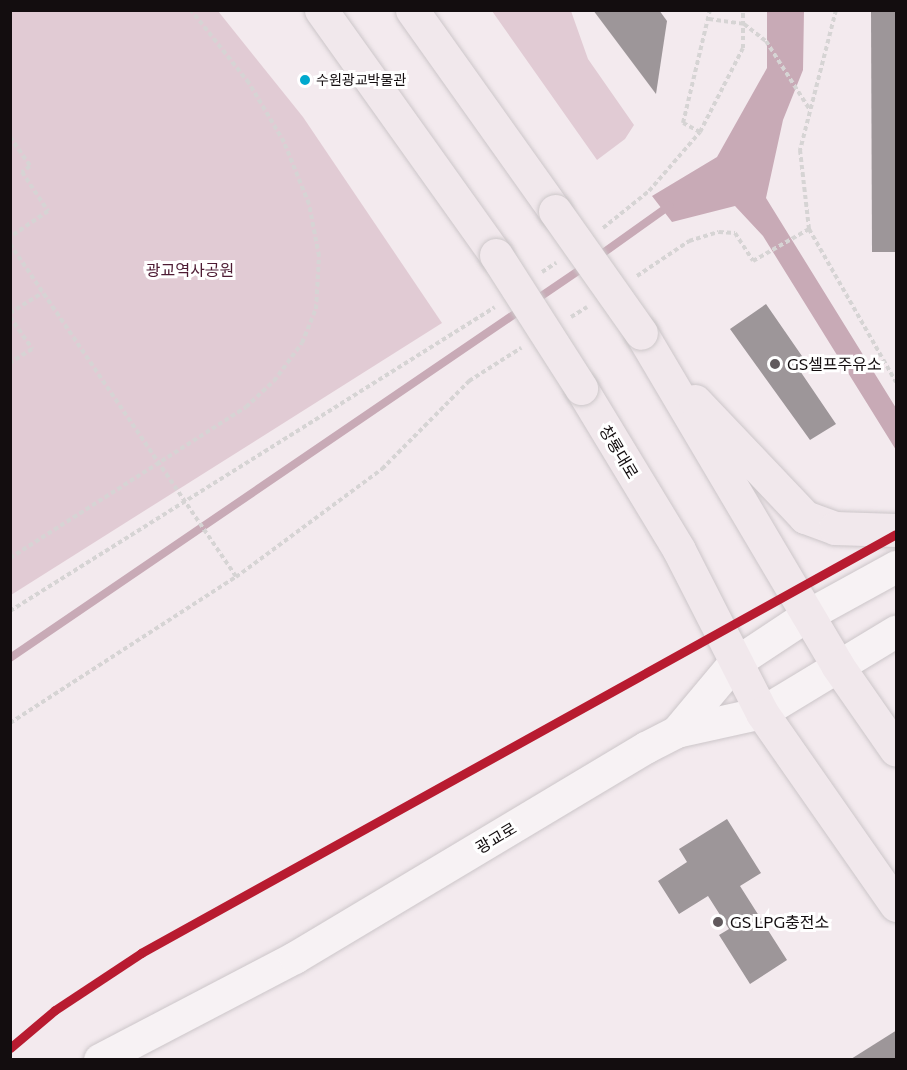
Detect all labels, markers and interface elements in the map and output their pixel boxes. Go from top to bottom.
place label: 수원광교박물관 [316,72,406,88]
marker: 수원광교박물관 [299,74,311,86]
park label: 광교역사공원 [146,260,234,280]
place label: GS셀프주유소 [787,354,882,374]
marker: GS셀프주유소 [768,357,782,371]
street label: 창룡대로 [596,422,642,482]
street label: 광교로 [472,818,520,858]
place label: GS LPG충전소 [730,912,829,932]
marker: GS LPG충전소 [711,915,725,929]

